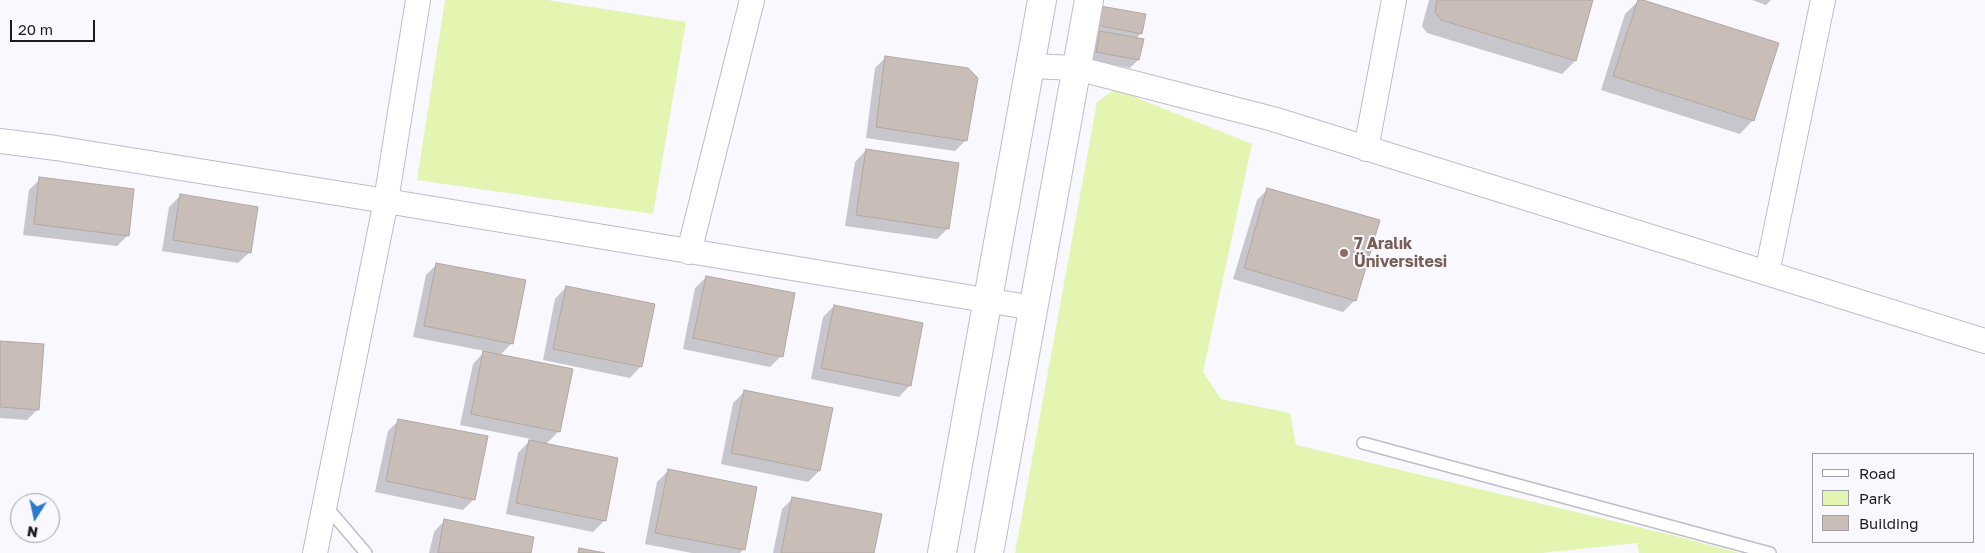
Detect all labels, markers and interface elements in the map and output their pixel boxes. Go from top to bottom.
scale bar [12,10,98,42]
text: 20 m [18,20,53,38]
place label: 7 Aralık Üniversitesi [1354,234,1447,272]
marker: 7 Aralık Üniversitesi [1338,247,1350,259]
legend [1812,453,1975,543]
text: Road [1859,464,1896,482]
text: Park [1859,489,1891,507]
north arrow [10,493,60,543]
text: Building [1859,514,1919,532]
text: N [26,523,39,542]

